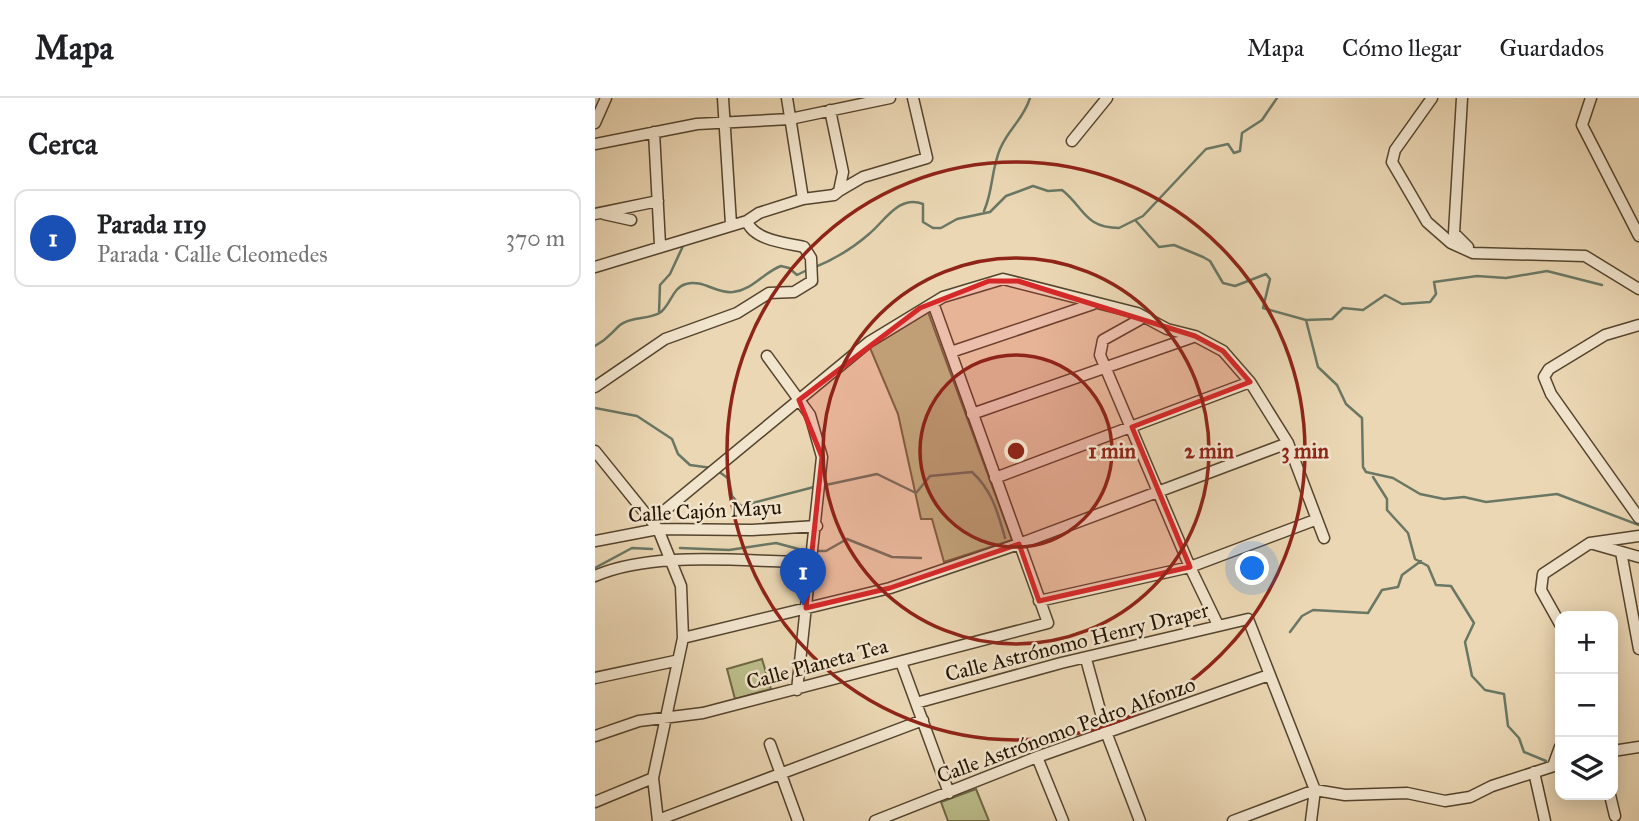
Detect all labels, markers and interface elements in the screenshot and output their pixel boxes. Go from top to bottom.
text: Mapa [35,28,113,68]
text: Mapa [1247,33,1304,63]
text: Cómo llegar [1342,33,1461,63]
text: Guardados [1499,33,1604,63]
text: Cerca [28,126,97,162]
text: Parada 119 [97,208,207,240]
text: 1 [48,224,58,252]
text: 370 m [506,224,565,252]
text: Parada · Calle Cleomedes [97,240,328,268]
text: 1 min [1088,438,1136,464]
text: 2 min [1184,438,1234,464]
text: 3 min [1281,438,1329,464]
centre of rings [1004,439,1028,463]
street label: Calle Cajón Mayu [627,494,783,528]
pin: 1 [780,548,826,606]
your location [1235,551,1269,585]
street label: Calle Astrónomo Henry Draper [942,597,1212,687]
map controls [1555,611,1618,800]
button: + [1555,611,1618,674]
street label: Calle Planeta Tea [743,633,891,695]
street label: Calle Astrónomo Pedro Alfonzo [933,671,1199,789]
button: − [1555,674,1618,737]
button: layers [1555,737,1618,800]

